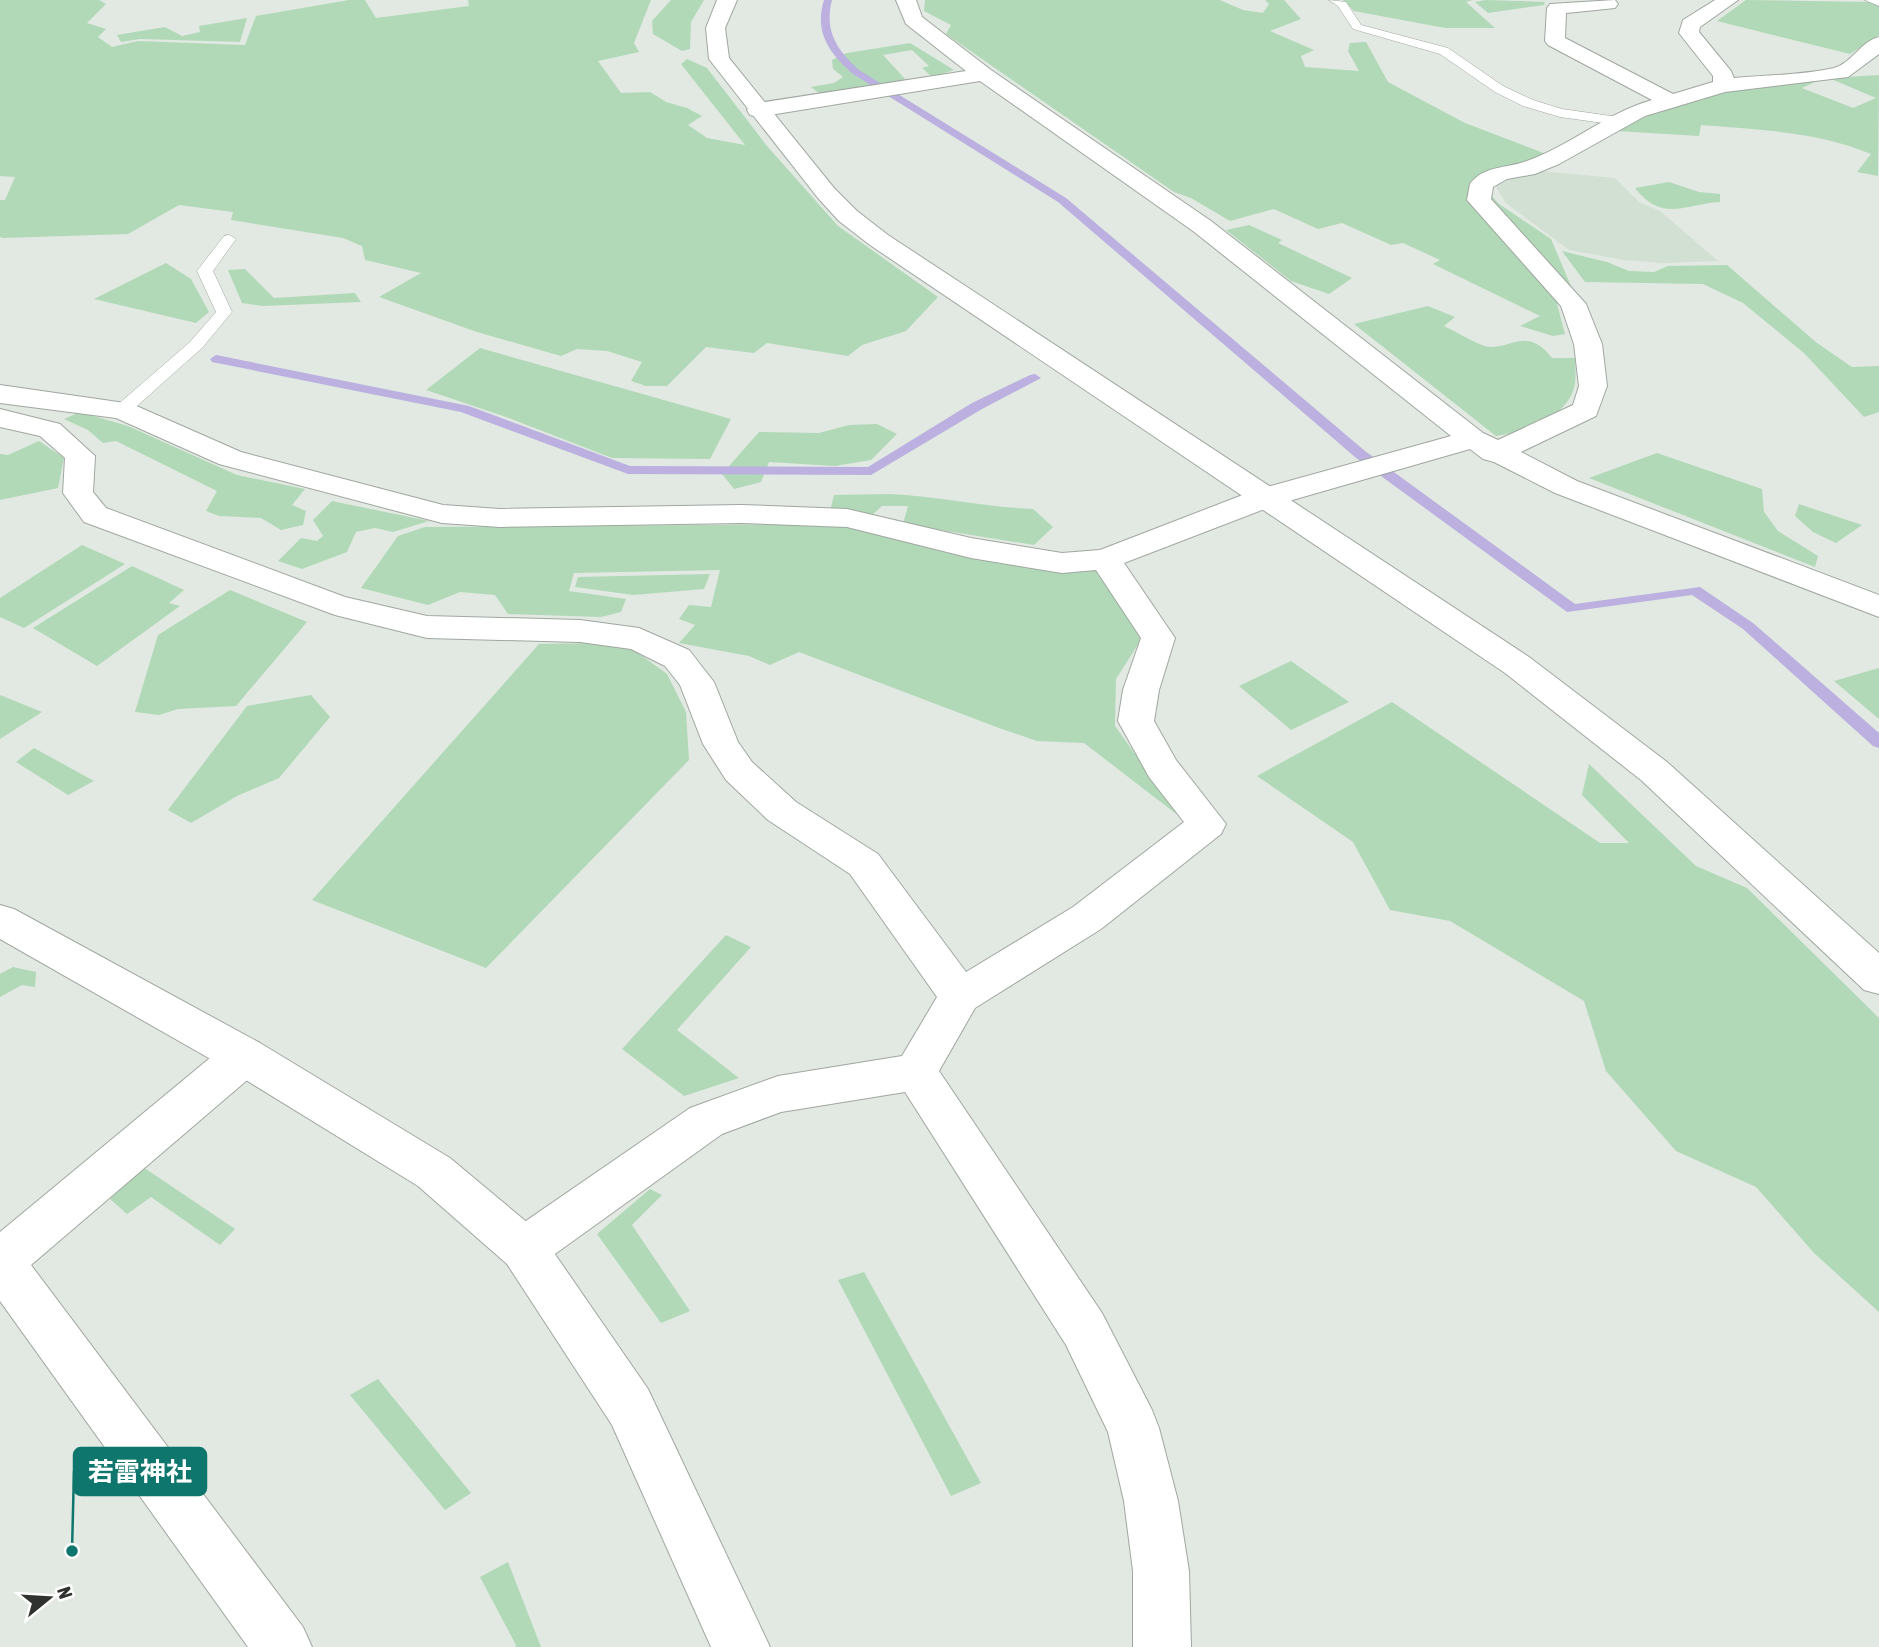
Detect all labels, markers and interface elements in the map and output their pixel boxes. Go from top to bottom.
callout: 若雷神社 [74,1448,206,1495]
text: 若雷神社 [88,1457,192,1487]
north arrow [14,1563,84,1633]
text: N [53,1584,77,1601]

